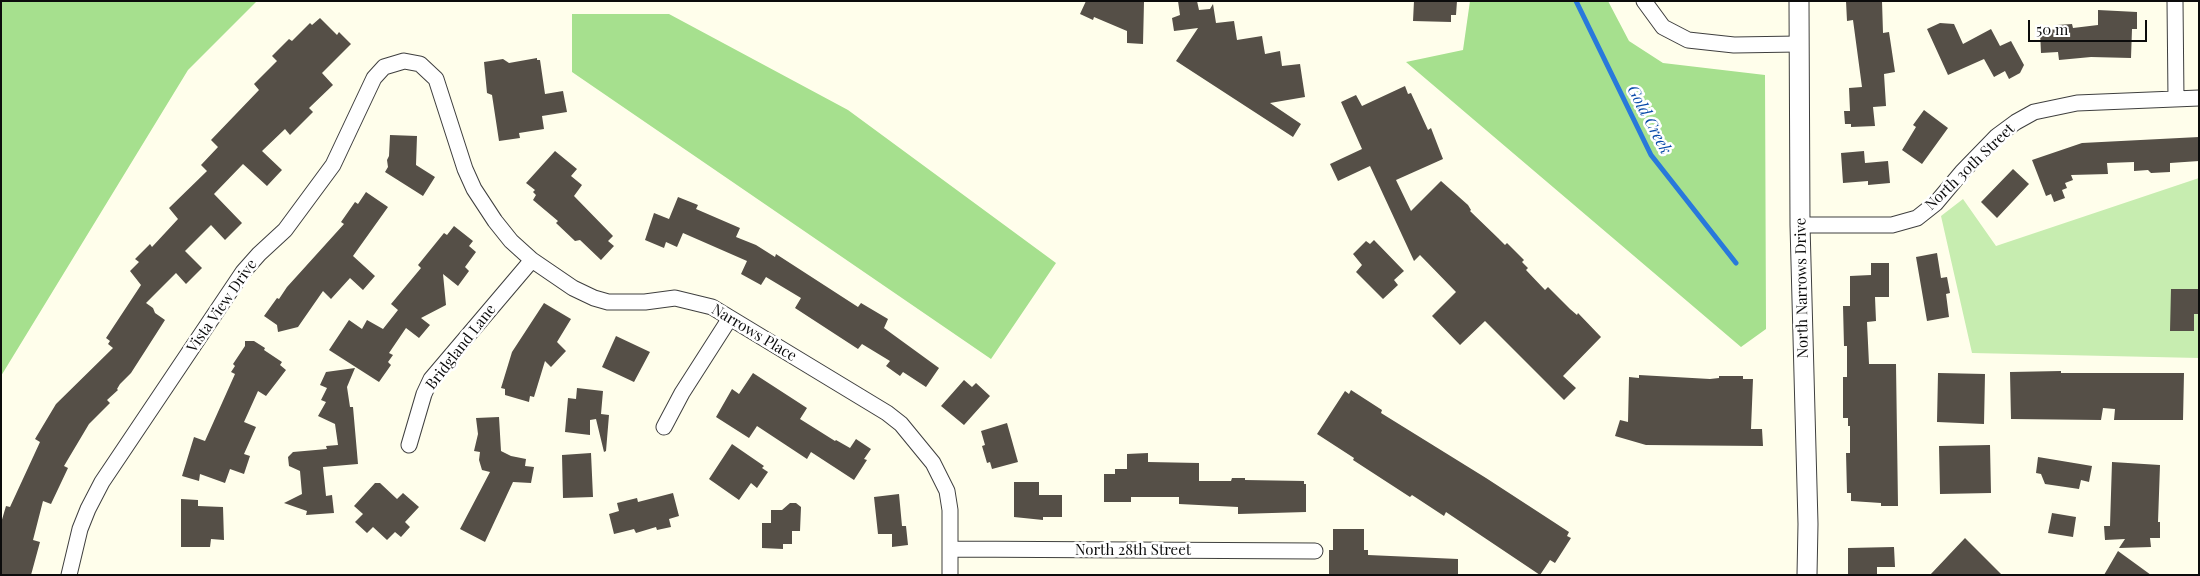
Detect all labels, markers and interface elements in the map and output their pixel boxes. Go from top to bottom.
scale bar [2030,10,2149,42]
text: 50 m [2036,19,2068,39]
water label: Gold Creek [1623,82,1675,158]
street label: North 30th Street [1922,120,2018,214]
street label: North Narrows Drive [1792,218,1812,358]
street label: Vista View Drive [183,256,261,356]
street label: Bridgland Lane [422,301,500,393]
street label: Narrows Place [708,301,800,365]
street label: North 28th Street [1075,541,1191,559]

